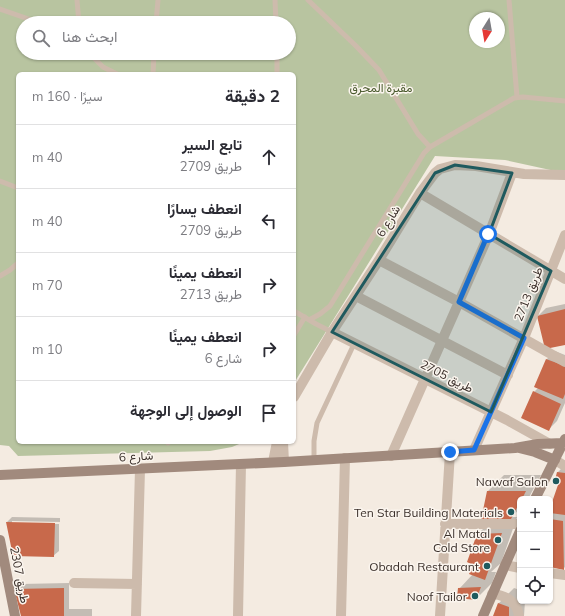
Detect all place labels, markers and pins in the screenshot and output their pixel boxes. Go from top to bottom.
place label: Nawaf Salon [476,474,548,489]
marker: Nawaf Salon [551,476,561,486]
place label: Ten Star Building Materials [354,505,503,520]
marker: Ten Star Building Materials [506,507,516,517]
place label: Al Matal Cold Store [433,526,490,555]
marker: Al Matal Cold Store [493,535,503,545]
place label: Obadah Restaurant [369,559,479,574]
marker: Obadah Restaurant [482,561,492,571]
place label: Noof Tailor [407,589,468,604]
marker: Noof Tailor [470,591,480,601]

